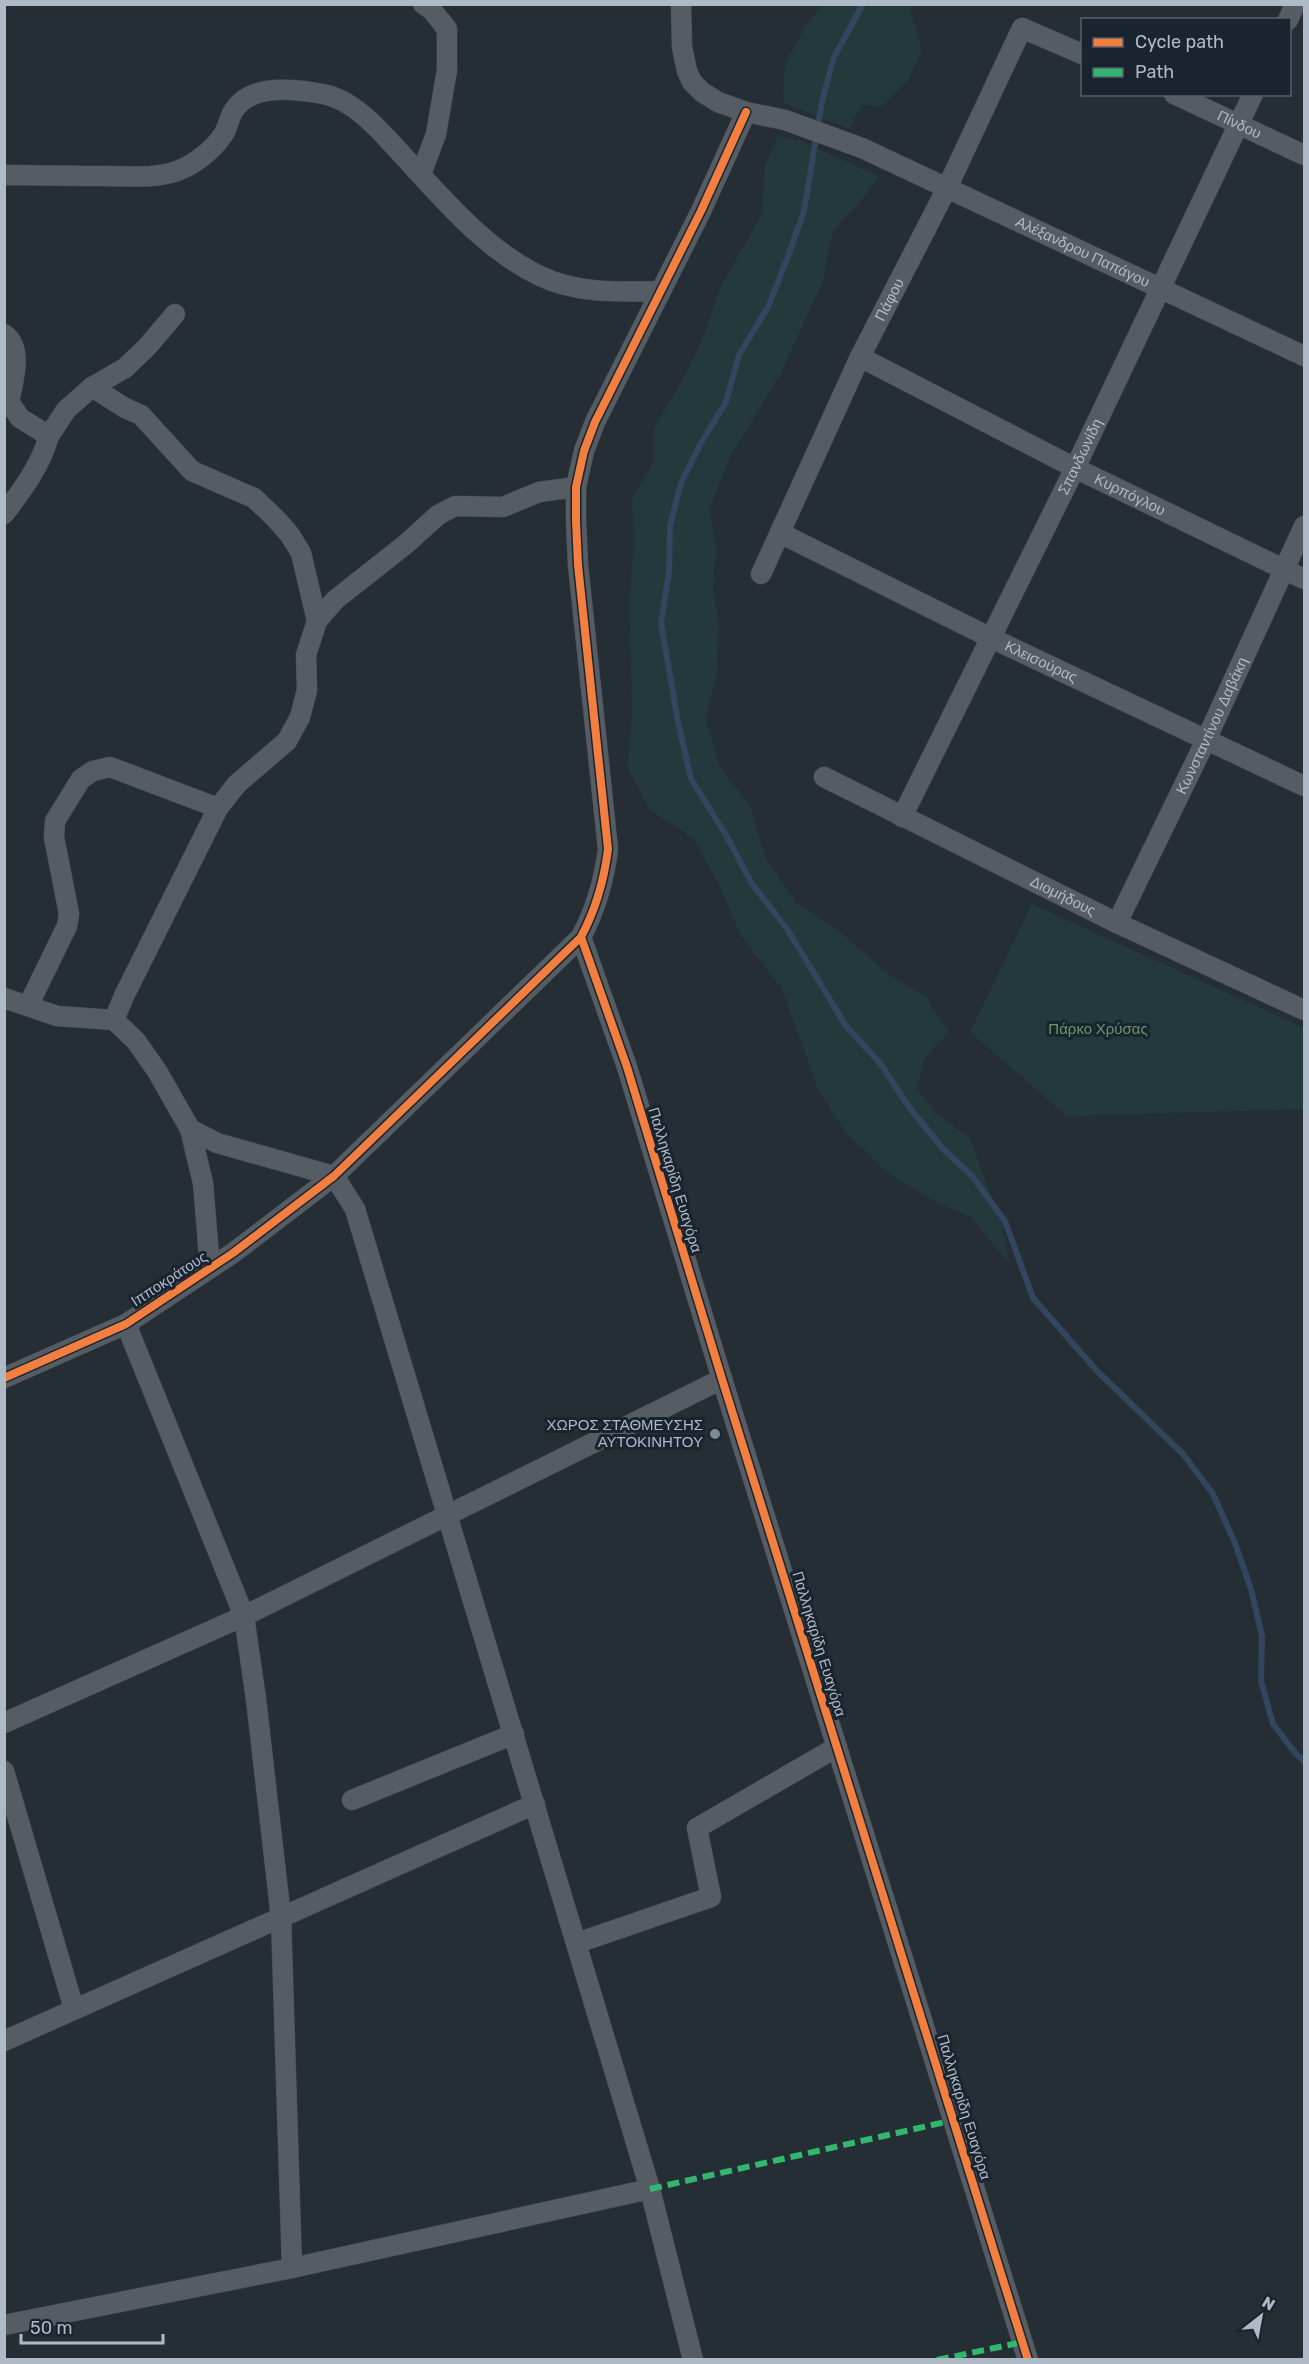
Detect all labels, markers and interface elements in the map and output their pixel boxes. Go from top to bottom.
legend [1081,18,1291,96]
text: Cycle path [1135,31,1224,53]
text: Path [1135,61,1174,83]
street label: Πίνδου [1214,107,1264,143]
street label: Αλέξανδρου Παπάγου [1013,213,1153,291]
street label: Πάφου [871,275,908,324]
street label: Σπανδωνίδη [1054,416,1106,498]
street label: Κυρπόγλου [1092,470,1168,519]
street label: Κλεισούρας [1002,637,1080,686]
street label: Κωνσταντίνου Δαβάκη [1172,654,1252,797]
street label: Διομήδους [1027,872,1099,920]
park label: Πάρκο Χρύσας [1048,1020,1148,1038]
street label: Παλληκαρίδη Ευαγόρα [644,1105,706,1255]
street label: Ιπποκράτους [128,1248,210,1310]
place label: ΧΩΡΟΣ ΣΤΑΘΜΕΥΣΗΣ ΑΥΤΟΚΙΝΗΤΟΥ [547,1416,703,1451]
marker: ΧΩΡΟΣ ΣΤΑΘΜΕΥΣΗΣ ΑΥΤΟΚΙΝΗΤΟΥ [708,1427,722,1441]
street label: Παλληκαρίδη Ευαγόρα [788,1569,850,1719]
street label: Παλληκαρίδη Ευαγόρα [933,2032,995,2182]
north arrow [1231,2286,1291,2346]
text: N [1259,2292,1278,2315]
scale bar [21,2307,164,2345]
text: 50 m [30,2317,73,2339]

